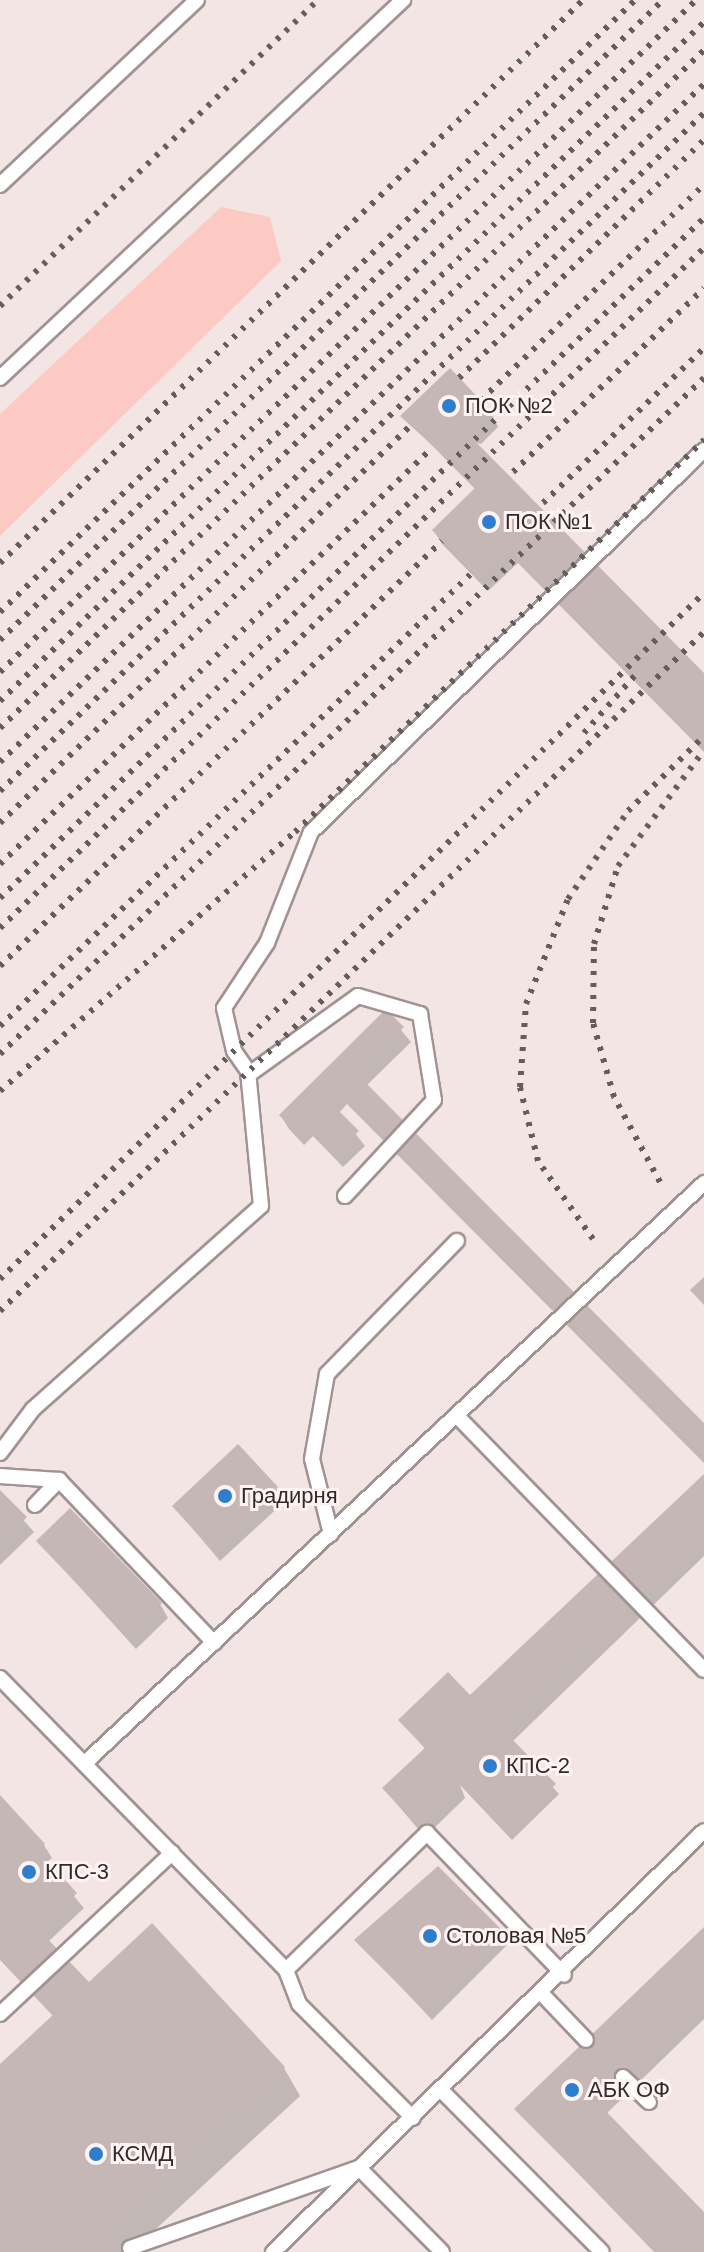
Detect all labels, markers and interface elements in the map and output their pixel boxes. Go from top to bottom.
place label: ПОК №2 [465,393,553,419]
marker: ПОК №2 [440,397,458,415]
place label: ПОК №1 [505,509,593,535]
marker: ПОК №1 [480,513,498,531]
place label: Градирня [241,1483,338,1509]
marker: Градирня [216,1487,234,1505]
place label: КПС-2 [506,1753,570,1779]
marker: КПС-2 [481,1757,499,1775]
place label: КПС-3 [45,1859,109,1885]
marker: КПС-3 [20,1863,38,1881]
place label: Столовая №5 [446,1923,586,1949]
marker: Столовая №5 [421,1927,439,1945]
place label: АБК ОФ [588,2077,670,2103]
marker: АБК ОФ [563,2081,581,2099]
place label: КСМД [112,2141,173,2167]
marker: КСМД [87,2145,105,2163]

